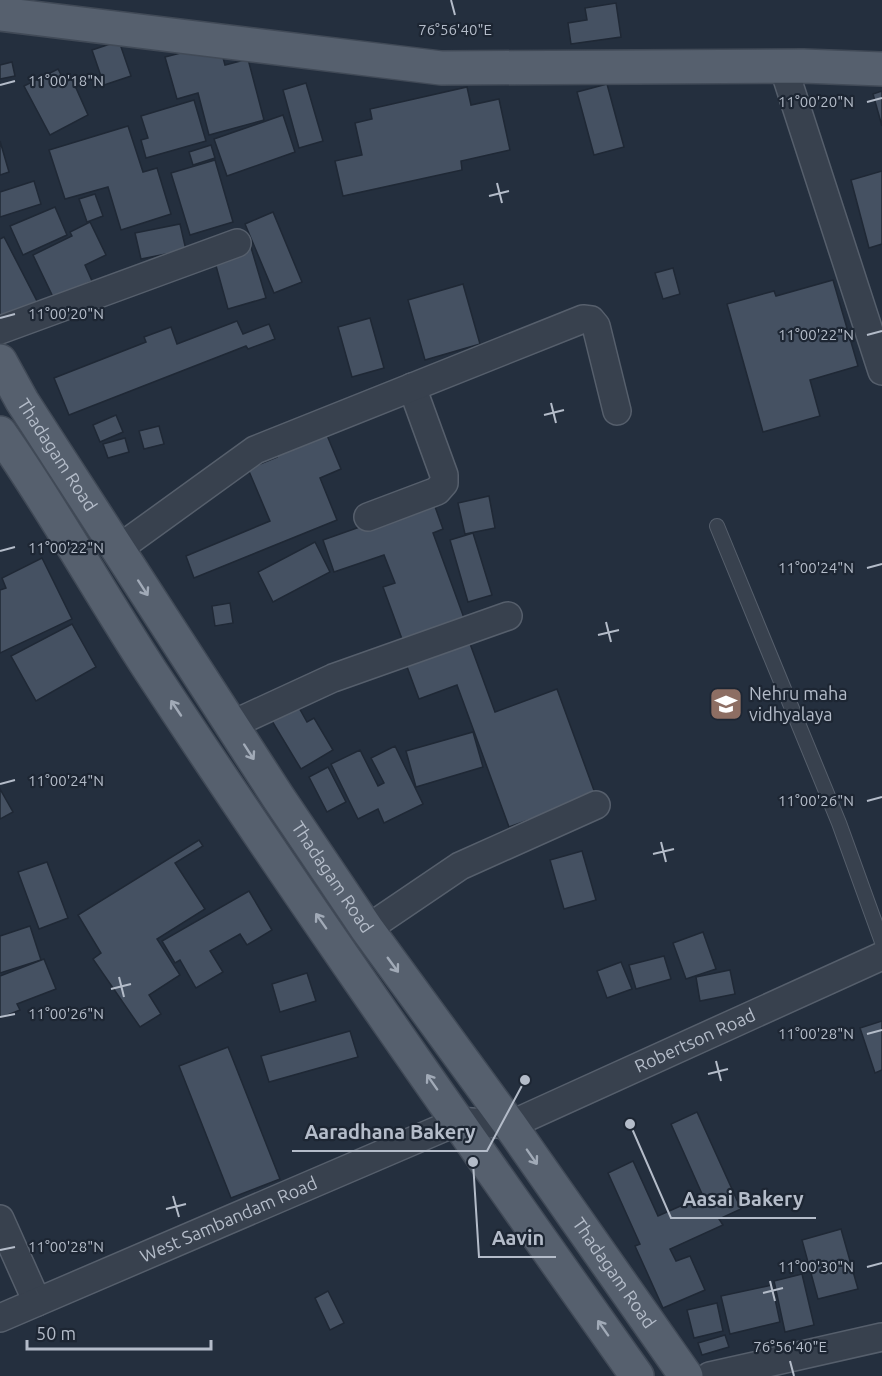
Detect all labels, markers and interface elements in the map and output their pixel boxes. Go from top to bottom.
text: 76°56'40"E [418,21,492,38]
text: 11°00'18"N [28,72,104,89]
text: 11°00'20"N [778,93,854,110]
text: 11°00'20"N [28,305,104,322]
text: 11°00'22"N [778,326,854,343]
street label: Thadagam Road [14,394,102,515]
text: 11°00'22"N [28,539,104,556]
text: 11°00'24"N [778,559,854,576]
one-way arrow [138,579,150,596]
place label: Nehru maha vidhyalaya [749,683,848,724]
school or university icon: Nehru maha vidhyalaya [708,686,744,722]
one-way arrow [170,701,182,717]
one-way arrow [243,743,255,760]
text: 11°00'24"N [28,772,104,789]
text: 11°00'26"N [778,792,854,809]
street label: Thadagam Road [288,817,378,936]
one-way arrow [315,914,327,930]
one-way arrow [387,957,400,973]
street label: Robertson Road [631,1004,758,1076]
text: 11°00'26"N [28,1005,104,1022]
text: 11°00'28"N [778,1025,854,1042]
one-way arrow [426,1074,438,1091]
callout: Aaradhana Bakery [292,1113,487,1151]
text: Aaradhana Bakery [304,1120,476,1143]
one-way arrow [526,1149,539,1165]
street label: West Sambandam Road [137,1172,320,1266]
callout: Aasai Bakery [671,1180,816,1218]
text: Aasai Bakery [683,1187,804,1210]
street label: Thadagam Road [569,1214,660,1332]
callout: Aavin [479,1219,556,1257]
text: Aavin [492,1226,544,1249]
text: 11°00'28"N [28,1238,104,1255]
text: 11°00'30"N [778,1258,854,1275]
scale bar [27,1313,212,1351]
one-way arrow [597,1321,609,1337]
text: 50 m [36,1323,76,1343]
text: 76°56'40"E [753,1338,827,1355]

